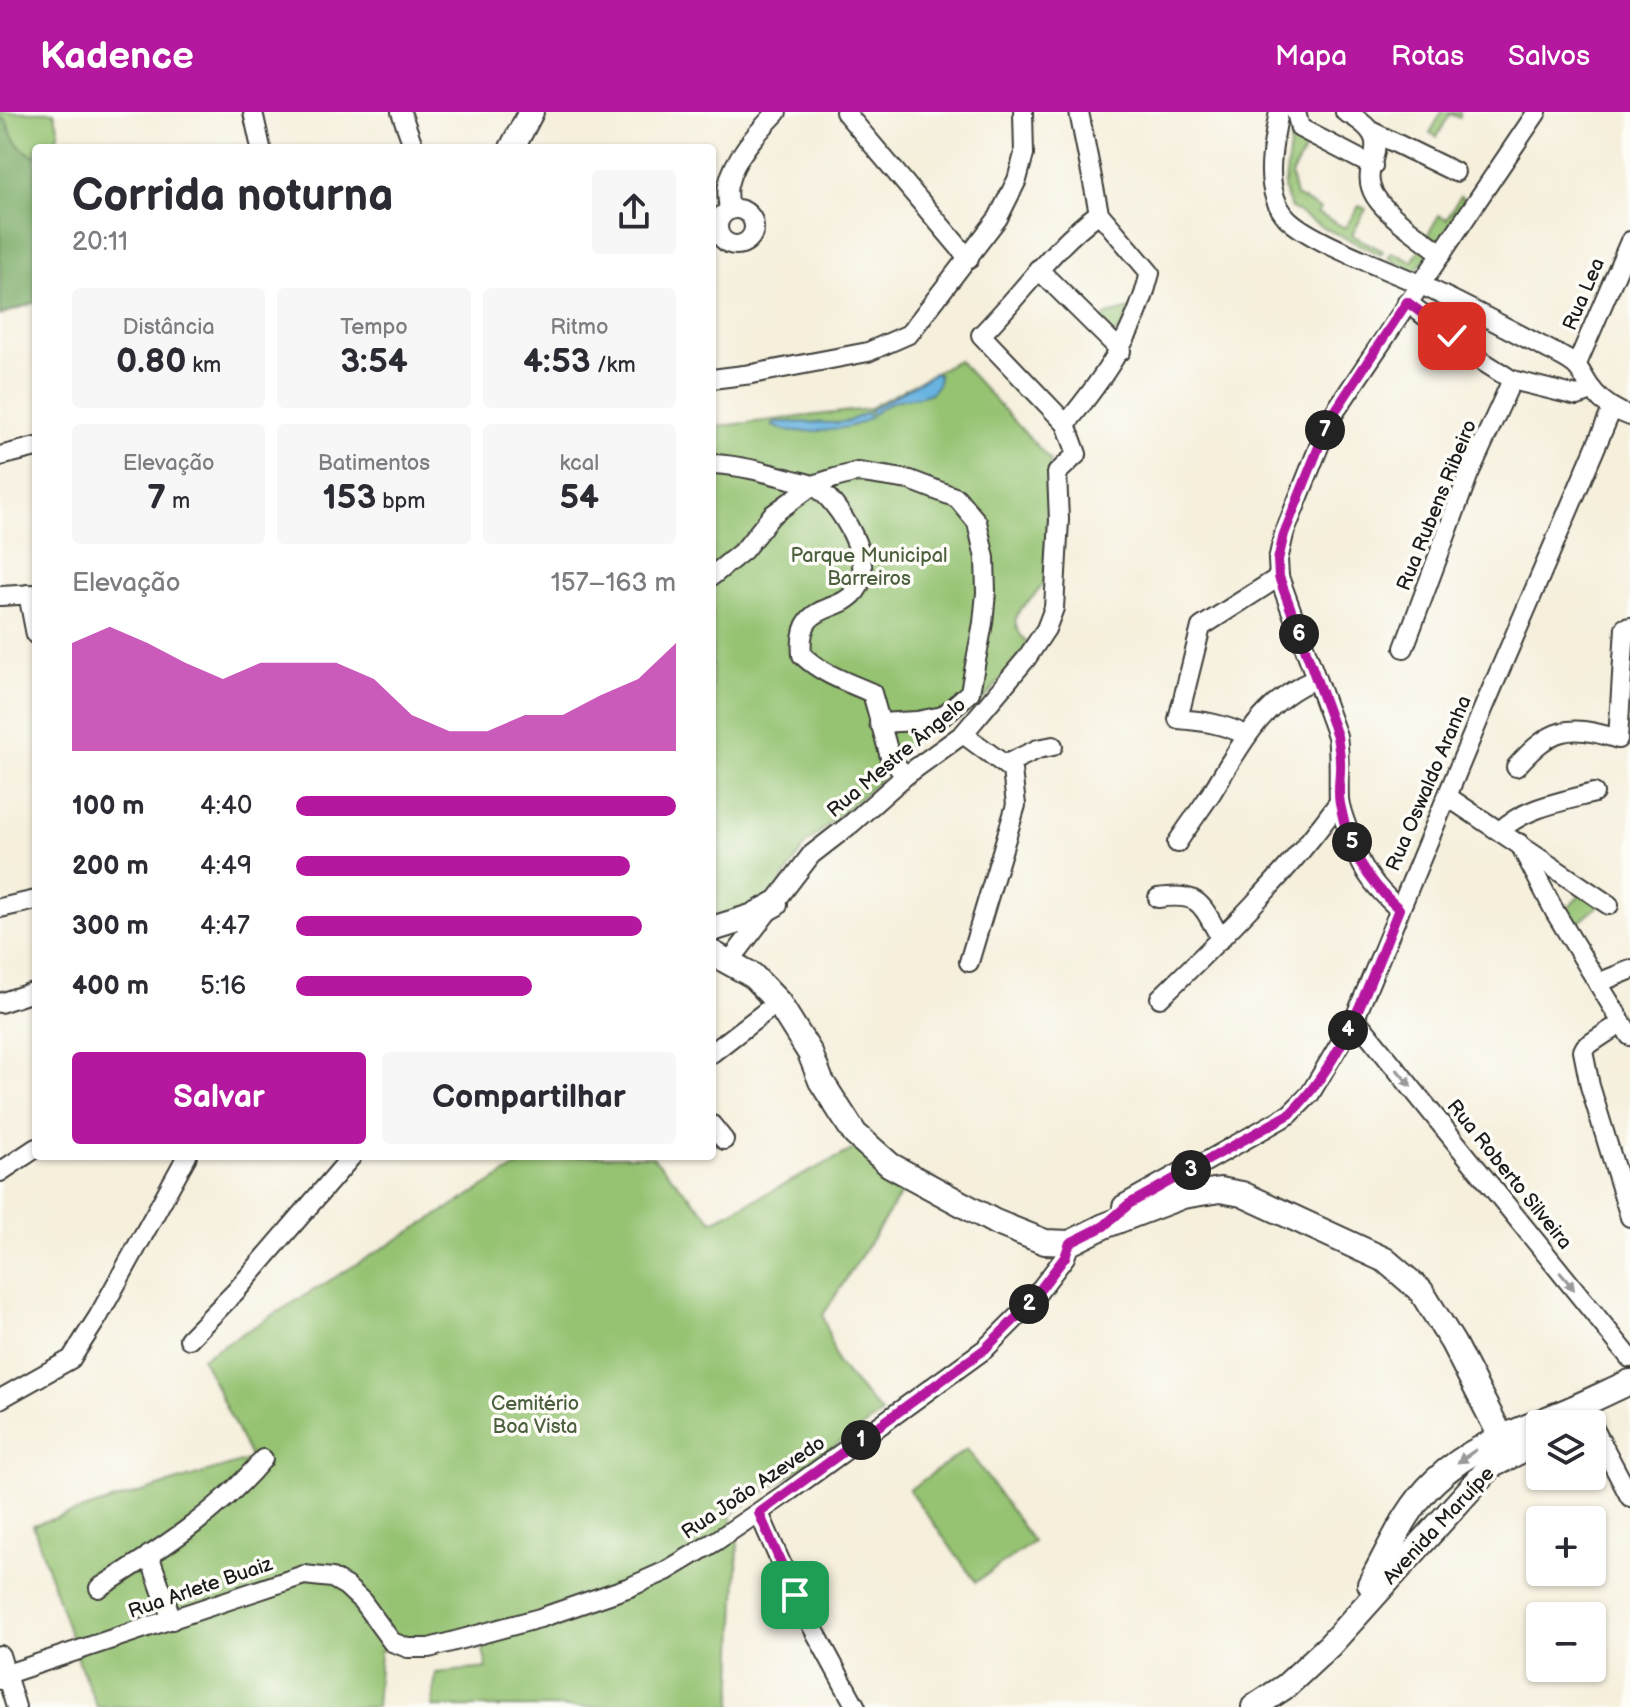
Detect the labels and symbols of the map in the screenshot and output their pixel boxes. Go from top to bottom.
street label: Rua Lea [1558,255,1610,334]
pin [1418,302,1486,370]
pin: 7 [1305,410,1345,450]
street label: Rua Rubens Ribeiro [1392,416,1482,594]
park label: Parque Municipal Barreiros [790,544,948,591]
pin: 6 [1279,614,1319,654]
street label: Rua Mestre Ângelo [822,692,971,823]
street label: Rua Oswaldo Aranha [1381,692,1477,875]
pin: 5 [1332,822,1372,862]
pin: 4 [1328,1010,1368,1050]
one-way arrow [1395,1068,1412,1088]
street label: Rua Roberto Silveira [1442,1095,1577,1254]
pin: 3 [1171,1150,1211,1190]
one-way arrow [1559,1271,1575,1291]
pin: 2 [1009,1284,1049,1324]
park label: Cemitério Boa Vista [491,1392,579,1439]
pin: 1 [841,1420,881,1460]
street label: Rua João Azevedo [677,1431,830,1545]
one-way arrow [1456,1448,1478,1464]
street label: Avenida Maruípe [1378,1462,1500,1590]
street label: Rua Arlete Buaiz [125,1552,276,1624]
pin [761,1561,829,1629]

